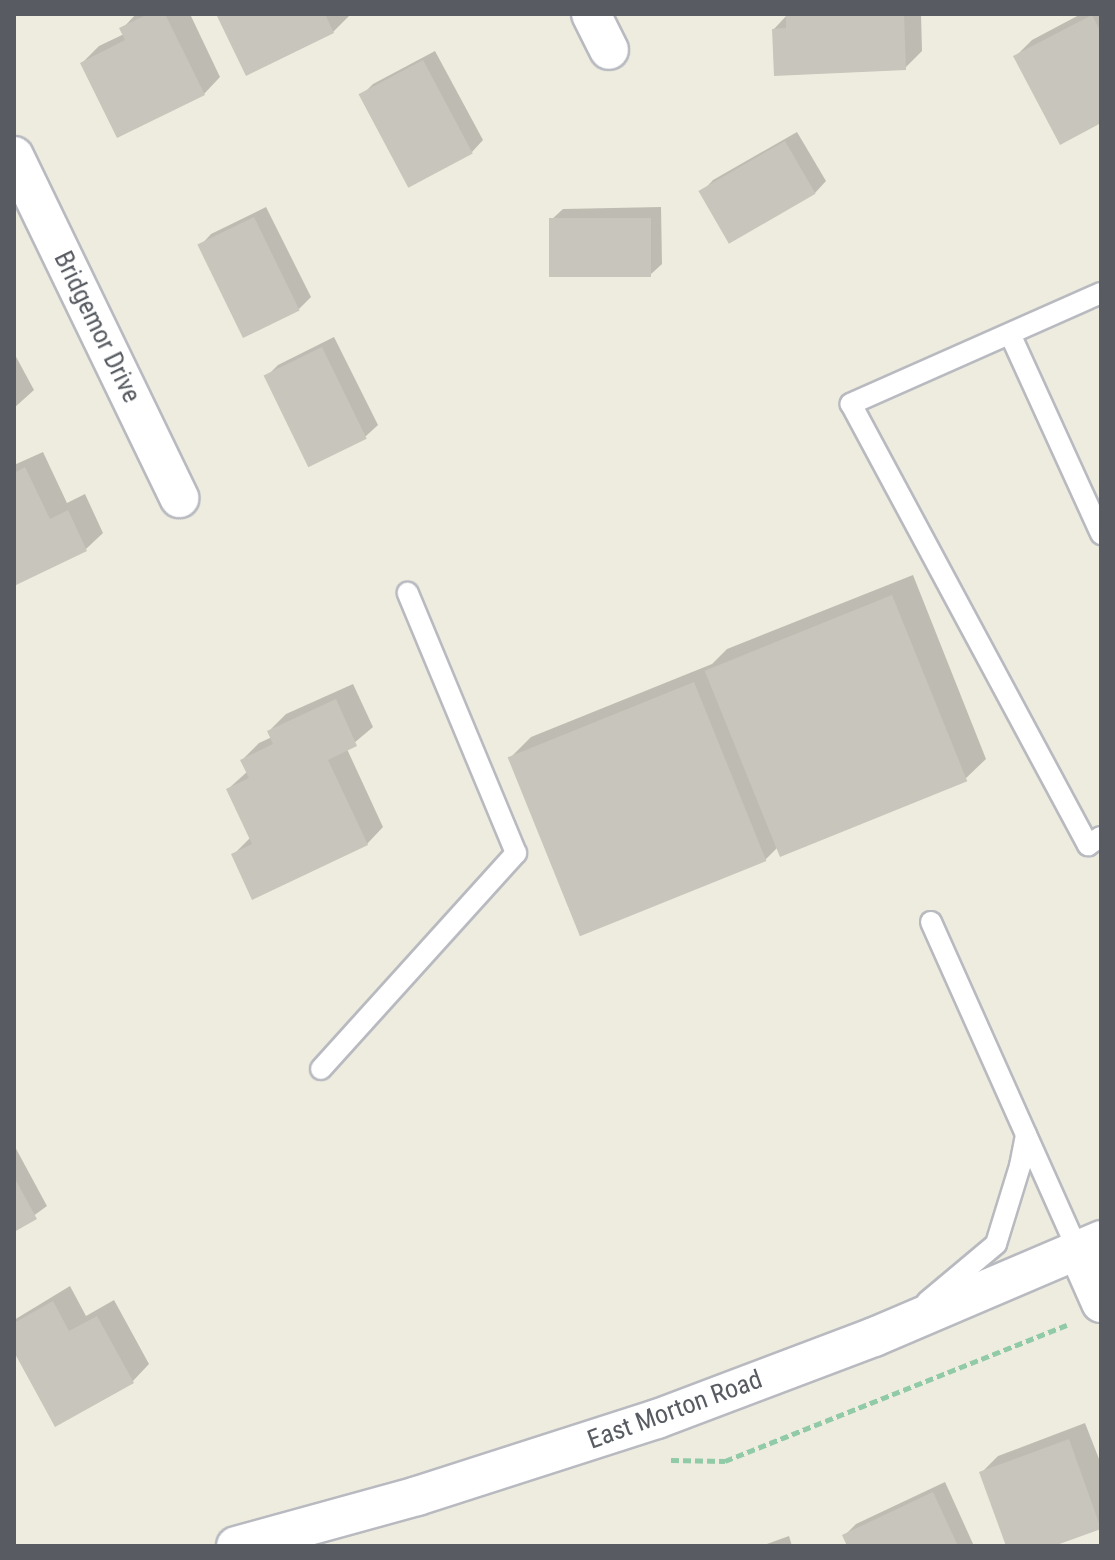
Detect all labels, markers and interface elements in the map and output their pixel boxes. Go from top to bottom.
street label: Bridgemor Drive [47,246,147,408]
street label: East Morton Road [583,1364,767,1456]

